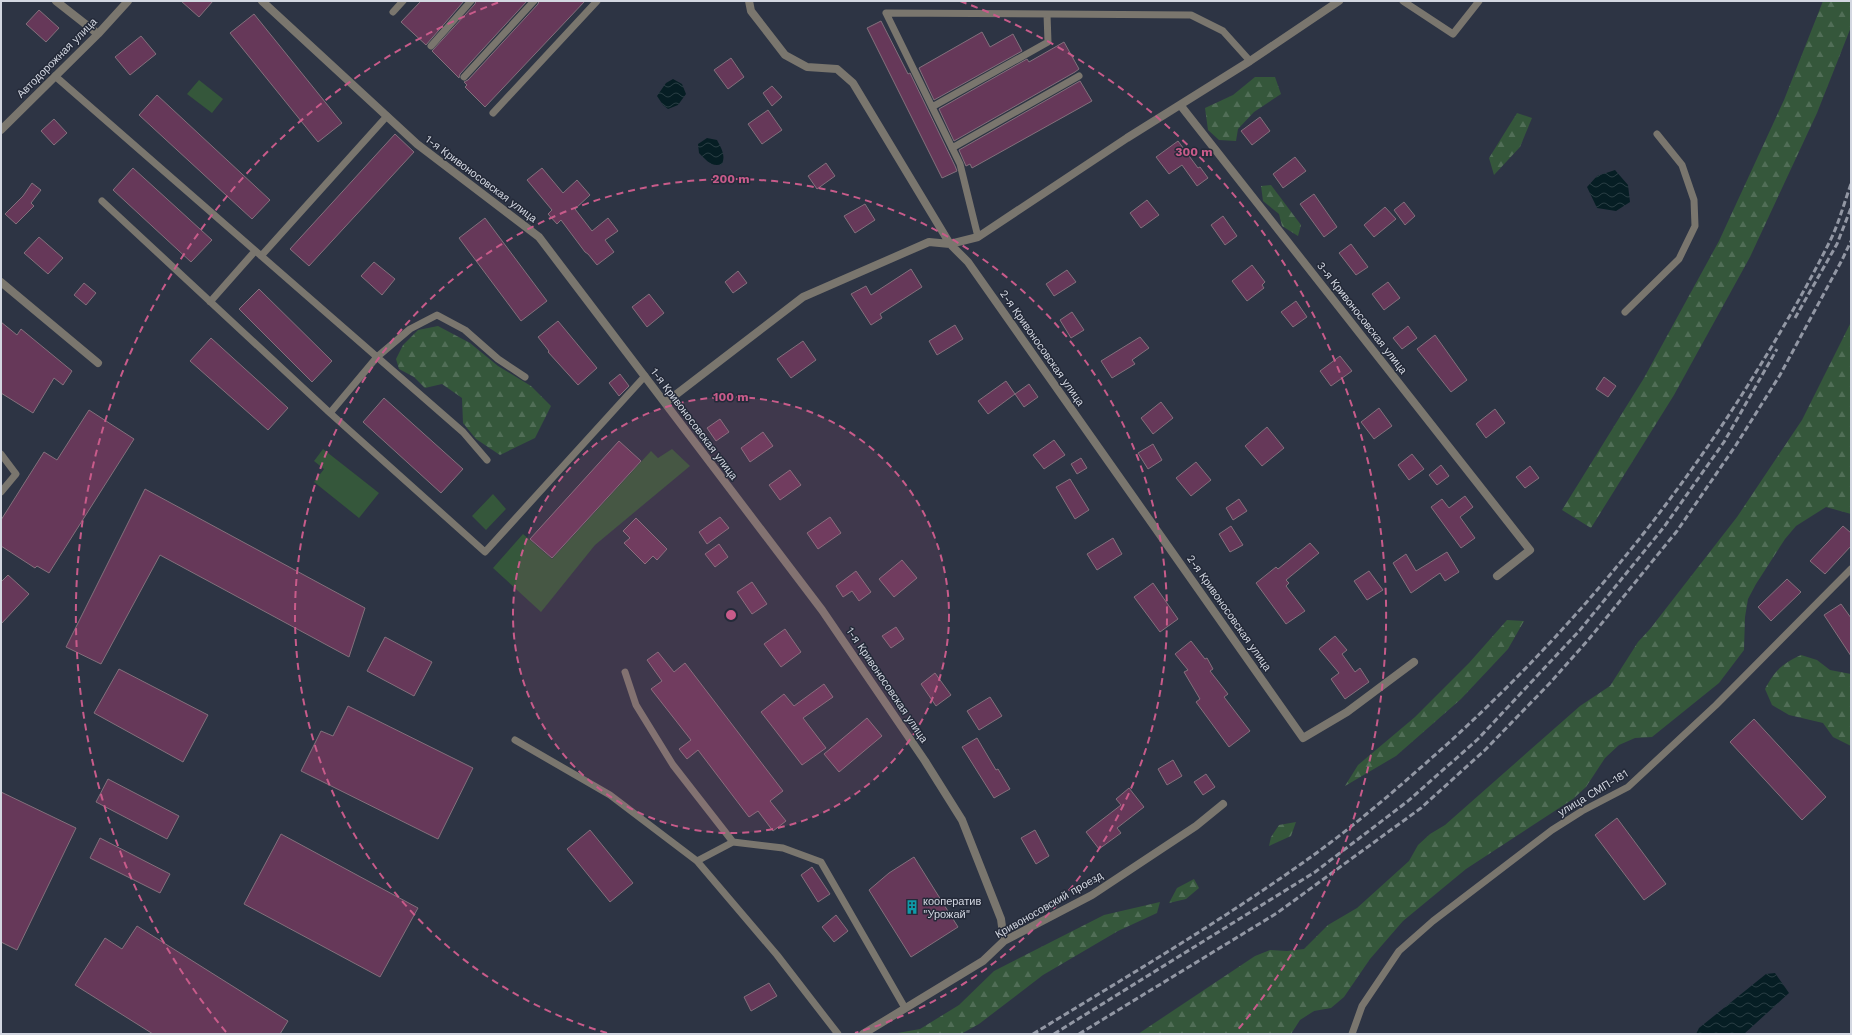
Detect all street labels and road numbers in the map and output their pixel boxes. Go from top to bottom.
street label: Автодорожная улица [14,15,100,101]
street label: 1-я Кривоносовская улица [423,133,540,226]
street label: 3-я Кривоносовская улица [1314,259,1410,377]
street label: 2-я Кривоносовская улица [997,288,1087,409]
street label: 1-я Кривоносовская улица [648,366,741,483]
street label: 2-я Кривоносовская улица [1184,553,1274,674]
street label: 1-я Кривоносовская улица [843,625,931,746]
street label: улица СМП-181 [1556,767,1630,819]
street label: Кривоносовский проезд [993,869,1105,941]

